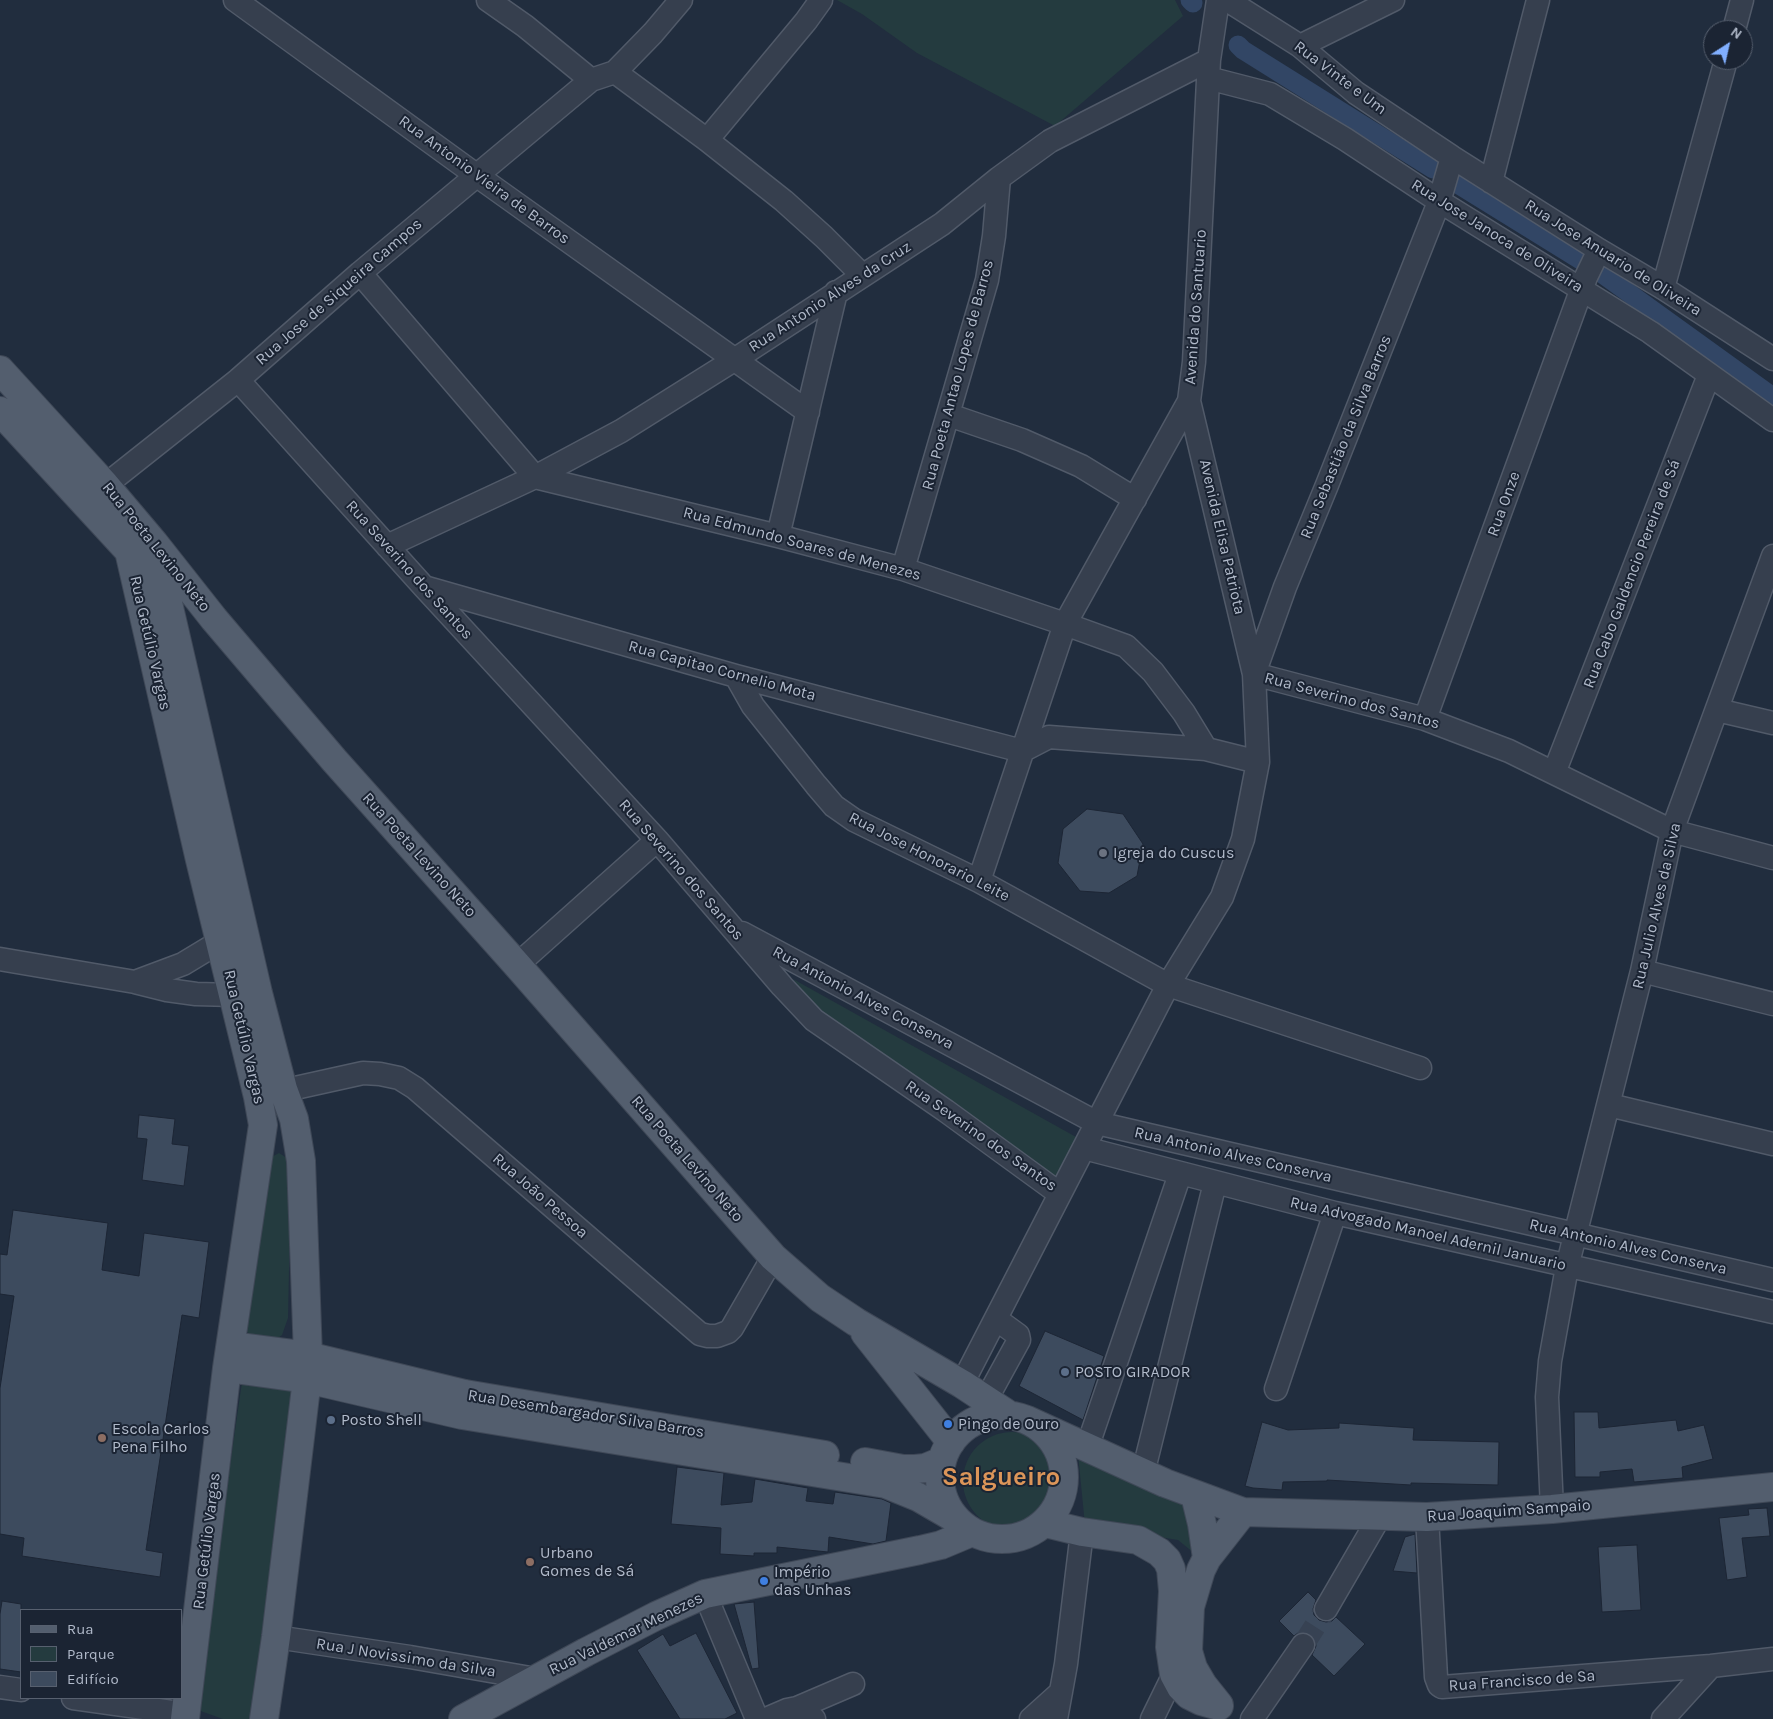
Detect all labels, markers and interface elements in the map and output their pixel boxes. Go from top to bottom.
north arrow [1703,20,1753,70]
text: N [1727,23,1745,43]
street label: Rua Vinte e Um [1290,37,1390,119]
street label: Rua Antonio Vieira de Barros [395,111,573,249]
street label: Rua Jose Janoca de Oliveira [1408,175,1586,297]
street label: Rua Jose Anuario de Oliveira [1521,196,1705,320]
street label: Rua Jose de Siqueira Campos [252,215,426,369]
street label: Avenida do Santuario [1181,229,1211,385]
street label: Rua Antonio Alves da Cruz [745,237,915,357]
street label: Rua Poeta Antao Lopes de Barros [918,258,998,492]
street label: Rua Sebastião da Silva Barros [1296,332,1396,542]
street label: Rua Cabo Galdencio Pereira de Sá [1579,457,1685,691]
street label: Avenida Elisa Patriota [1195,458,1249,616]
street label: Rua Onze [1483,469,1525,539]
street label: Rua Poeta Levino Neto [98,478,214,616]
street label: Rua Severino dos Santos [341,496,477,644]
street label: Rua Edmundo Soares de Menezes [681,503,923,585]
street label: Rua Getúlio Vargas [125,574,175,712]
street label: Rua Capitao Cornelio Mota [626,637,818,705]
street label: Rua Severino dos Santos [1262,668,1442,734]
street label: Rua Poeta Levino Neto [358,789,480,921]
street label: Rua Severino dos Santos [614,796,748,944]
street label: Rua Jose Honorario Leite [845,808,1013,906]
street label: Rua Julio Alves da Silva [1629,821,1685,991]
place label: Igreja do Cuscus [1113,843,1234,863]
marker: Igreja do Cuscus [1097,847,1109,859]
street label: Rua Antonio Alves Conserva [769,942,957,1054]
street label: Rua Getúlio Vargas [219,968,269,1106]
street label: Rua Severino dos Santos [901,1076,1061,1196]
street label: Rua Poeta Levino Neto [627,1092,747,1226]
street label: Rua Antonio Alves Conserva [1132,1123,1334,1187]
street label: Rua João Pessoa [488,1149,592,1243]
street label: Rua Advogado Manoel Adernil Januario [1288,1193,1568,1275]
street label: Rua Antonio Alves Conserva [1527,1215,1729,1279]
place label: POSTO GIRADOR [1075,1362,1190,1382]
marker: POSTO GIRADOR [1059,1366,1071,1378]
street label: Rua Desembargador Silva Barros [466,1386,706,1442]
place label: Posto Shell [341,1410,422,1430]
marker: Posto Shell [325,1414,337,1426]
place label: Pingo de Ouro [958,1414,1059,1434]
marker: Pingo de Ouro [942,1418,954,1430]
place label: Escola Carlos Pena Filho [112,1419,210,1457]
marker: Escola Carlos Pena Filho [96,1432,108,1444]
district label: Salgueiro [942,1462,1060,1494]
street label: Rua Getúlio Vargas [189,1472,225,1610]
street label: Rua Joaquim Sampaio [1427,1496,1591,1526]
place label: Urbano Gomes de Sá [540,1543,634,1581]
marker: Urbano Gomes de Sá [524,1556,536,1568]
place label: Império das Unhas [774,1562,851,1600]
marker: Império das Unhas [758,1575,770,1587]
street label: Rua Valdemar Menezes [546,1588,706,1680]
legend [20,1609,182,1699]
text: Rua [67,1620,94,1638]
street label: Rua J Novissimo da Silva [315,1634,497,1682]
text: Parque [67,1645,115,1663]
street label: Rua Francisco de Sa [1448,1666,1596,1696]
text: Edifício [67,1670,119,1688]

